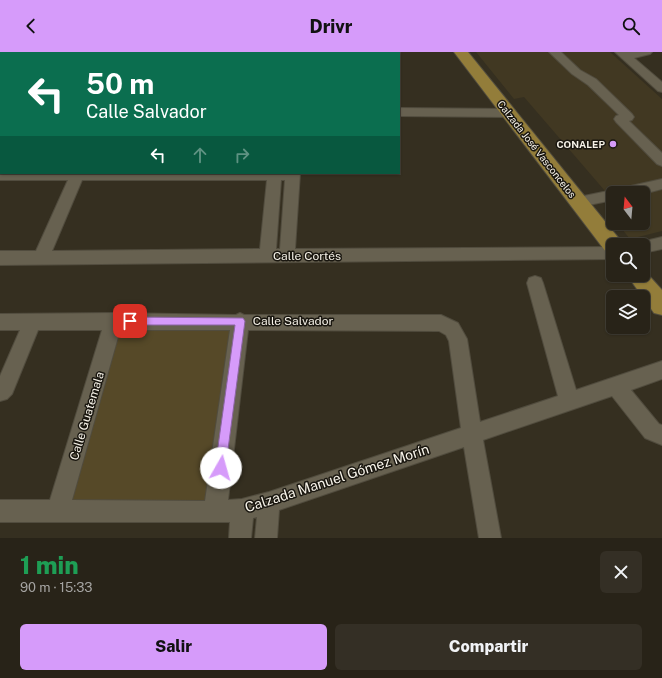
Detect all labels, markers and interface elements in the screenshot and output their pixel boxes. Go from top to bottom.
icon: back [20,15,42,37]
icon: search [620,15,642,37]
text: Drivr [310,16,352,37]
text: 50 m [86,67,154,100]
icon: left [20,68,72,120]
street label: Calzada José Vasconcelos [495,98,579,200]
text: Calle Salvador [86,101,207,122]
place label: CONALEP [556,138,605,150]
marker: CONALEP [608,139,618,149]
icon: left [147,144,169,166]
icon: ahead [189,144,211,166]
icon: right [231,144,253,166]
north arrow [606,186,650,230]
map controls [606,186,650,334]
button: search [606,238,650,282]
street label: Calle Cortés [273,249,341,263]
button: layers [606,290,650,334]
pin [113,304,147,338]
icon: arrive [119,310,141,332]
street label: Calle Salvador [253,314,334,328]
street label: Calle Guatemala [67,370,107,462]
street label: Calzada Manuel Gómez Morín [243,441,431,515]
position arrow [200,447,242,489]
text: 1 min [20,551,79,579]
button: close [600,551,642,593]
text: 90 m · 15:33 [20,580,92,595]
button: Salir [20,624,327,670]
button: Compartir [335,624,642,670]

